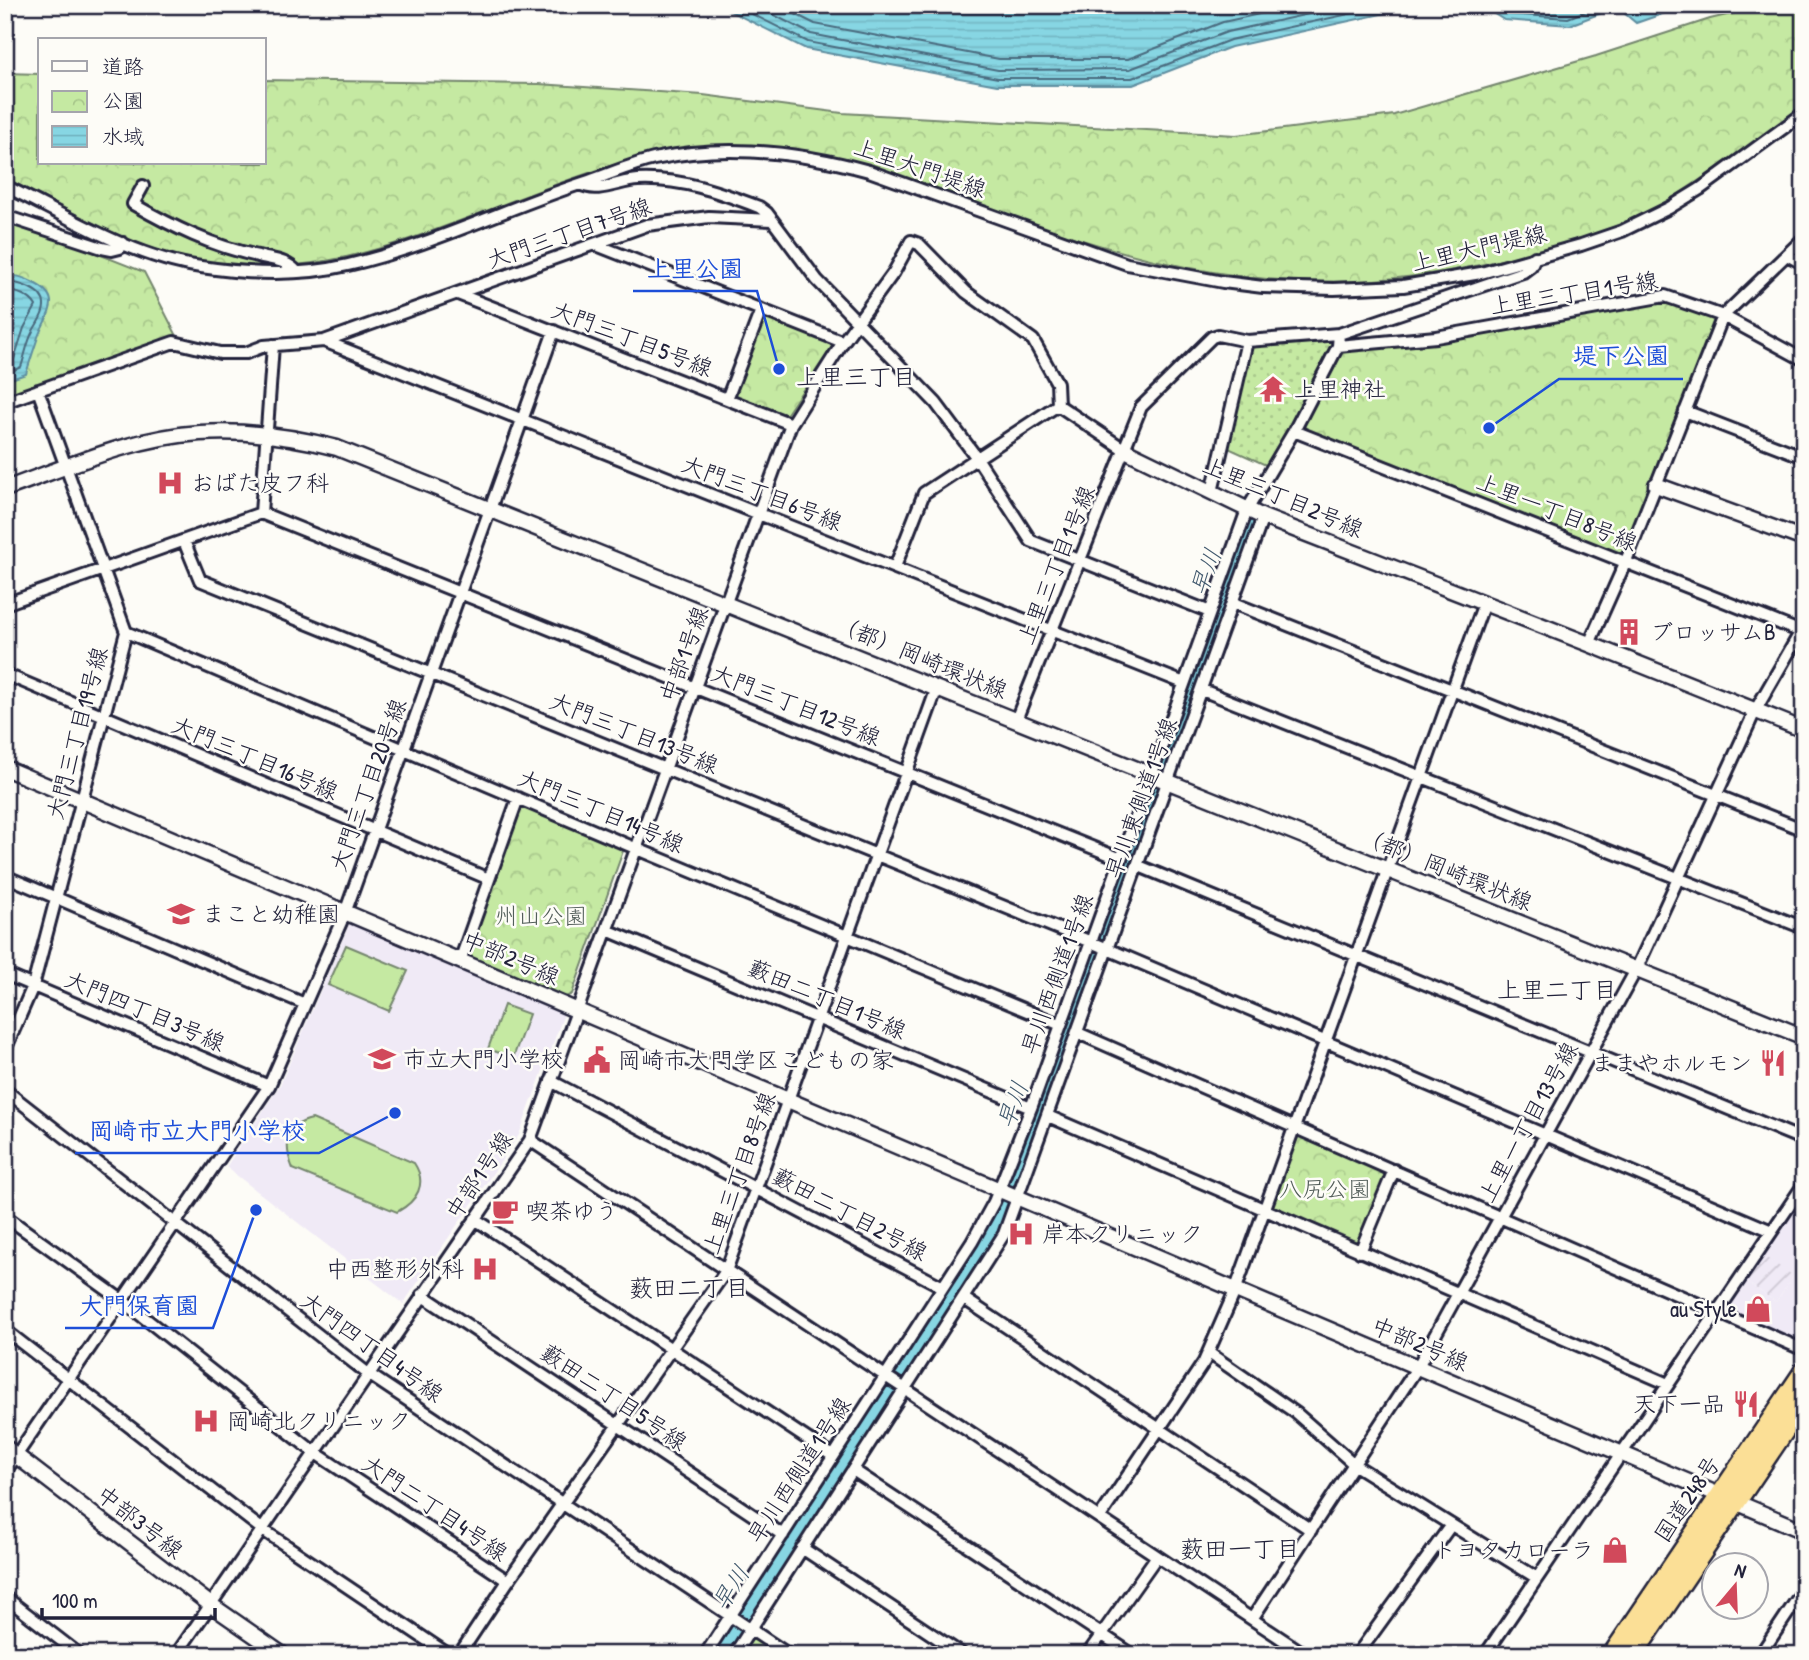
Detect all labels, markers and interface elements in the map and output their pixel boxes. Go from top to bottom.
legend [38,38,266,164]
text: 道路 [102,52,144,81]
text: 公園 [102,86,144,115]
text: 水域 [102,122,144,151]
street label: 上里大門堤線 [850,130,990,205]
street label: 大門三丁目7号線 [482,190,655,275]
street label: 上里大門堤線 [1408,217,1550,278]
callout: 上里公園 [633,246,757,291]
text: 上里公園 [647,252,743,284]
street label: 上里三丁目1号線 [1488,264,1660,321]
street label: 大門三丁目5号線 [547,293,717,384]
callout: 堤下公園 [1559,334,1683,379]
text: 堤下公園 [1573,339,1669,371]
district label: 上里三丁目 [796,360,916,392]
place label: 上里神社 [1294,373,1386,404]
temple icon: 上里神社 [1258,374,1288,404]
street label: 大門三丁目6号線 [677,448,847,537]
street label: 上里三丁目2号線 [1198,449,1368,544]
street label: 上里一丁目8号線 [1472,465,1642,558]
place label: おばた皮フ科 [191,467,329,498]
hospital icon: おばた皮フ科 [155,468,185,498]
street label: 上里三丁目1号線 [1009,480,1102,649]
water label: 早川 [1182,544,1228,600]
street label: 中部1号線 [652,601,715,706]
street label: （都）岡崎環状線 [830,608,1012,705]
place label: ブロッサムB [1650,616,1776,647]
building icon: ブロッサムB [1614,617,1644,647]
street label: 大門三丁目19号線 [39,643,114,823]
street label: 大門三丁目12号線 [707,656,885,753]
street label: 大門三丁目13号線 [545,685,723,781]
street label: 大門三丁目20号線 [322,694,413,876]
street label: 大門三丁目16号線 [167,708,343,807]
street label: 早川東側道1号線 [1097,713,1184,883]
street label: 大門三丁目14号線 [513,761,689,860]
street label: （都）岡崎環状線 [1355,820,1537,917]
street label: 早川西側道1号線 [1013,889,1100,1059]
place label: まこと幼稚園 [202,898,340,929]
school or university icon: まこと幼稚園 [166,899,196,929]
park label: 州山公園 [495,900,587,931]
street label: 中部2号線 [458,923,565,992]
street label: 藪田二丁目1号線 [743,951,911,1046]
street label: 大門四丁目3号線 [60,963,230,1058]
district label: 上里二丁目 [1497,973,1617,1005]
street label: 上里一丁目13号線 [1470,1036,1585,1208]
place label: 市立大門小学校 [403,1043,564,1074]
school or university icon: 市立大門小学校 [367,1044,397,1074]
place label: 岡崎市大門学区こどもの家 [618,1044,894,1075]
public building icon: 岡崎市大門学区こどもの家 [582,1045,612,1075]
place label: ままやホルモン [1591,1047,1752,1078]
restaurant icon: ままやホルモン [1758,1048,1788,1078]
water label: 早川 [989,1077,1035,1133]
street label: 上里三丁目8号線 [695,1087,782,1258]
callout: 岡崎市立大門小学校 [75,1108,319,1153]
text: 岡崎市立大門小学校 [89,1114,305,1146]
street label: 中部1号線 [438,1124,519,1225]
street label: 藪田二丁目2号線 [767,1160,933,1268]
park label: 八尻公園 [1279,1173,1371,1204]
place label: 喫茶ゆう [526,1195,618,1226]
cafe icon: 喫茶ゆう [490,1196,520,1226]
place label: 岸本クリニック [1042,1218,1203,1249]
hospital icon: 岸本クリニック [1006,1219,1036,1249]
place label: 中西整形外科 [326,1253,464,1284]
hospital icon: 中西整形外科 [470,1254,500,1284]
district label: 薮田二丁目 [629,1271,749,1303]
callout: 大門保育園 [65,1283,213,1328]
street label: 大門四丁目4号線 [295,1284,450,1409]
text: 大門保育園 [79,1289,199,1321]
place label: au Style [1670,1293,1737,1324]
shop icon: au Style [1743,1294,1773,1324]
street label: 中部2号線 [1367,1309,1474,1378]
street label: 藪田二丁目5号線 [535,1336,694,1457]
place label: 天下一品 [1633,1388,1725,1419]
restaurant icon: 天下一品 [1731,1389,1761,1419]
street label: 早川西側道1号線 [739,1390,858,1549]
place label: 岡崎北クリニック [227,1405,411,1436]
hospital icon: 岡崎北クリニック [191,1406,221,1436]
street label: 大門二丁目4号線 [356,1447,514,1568]
street label: 国道248号 [1646,1449,1727,1548]
street label: 中部3号線 [90,1478,190,1565]
district label: 薮田一丁目 [1180,1532,1300,1564]
place label: トヨタカローラ [1433,1534,1594,1565]
shop icon: トヨタカローラ [1600,1535,1630,1565]
north arrow [1700,1552,1770,1622]
text: N [1732,1556,1750,1584]
water label: 早川 [704,1559,756,1616]
scale bar [42,1576,215,1620]
text: 100 m [52,1586,98,1615]

